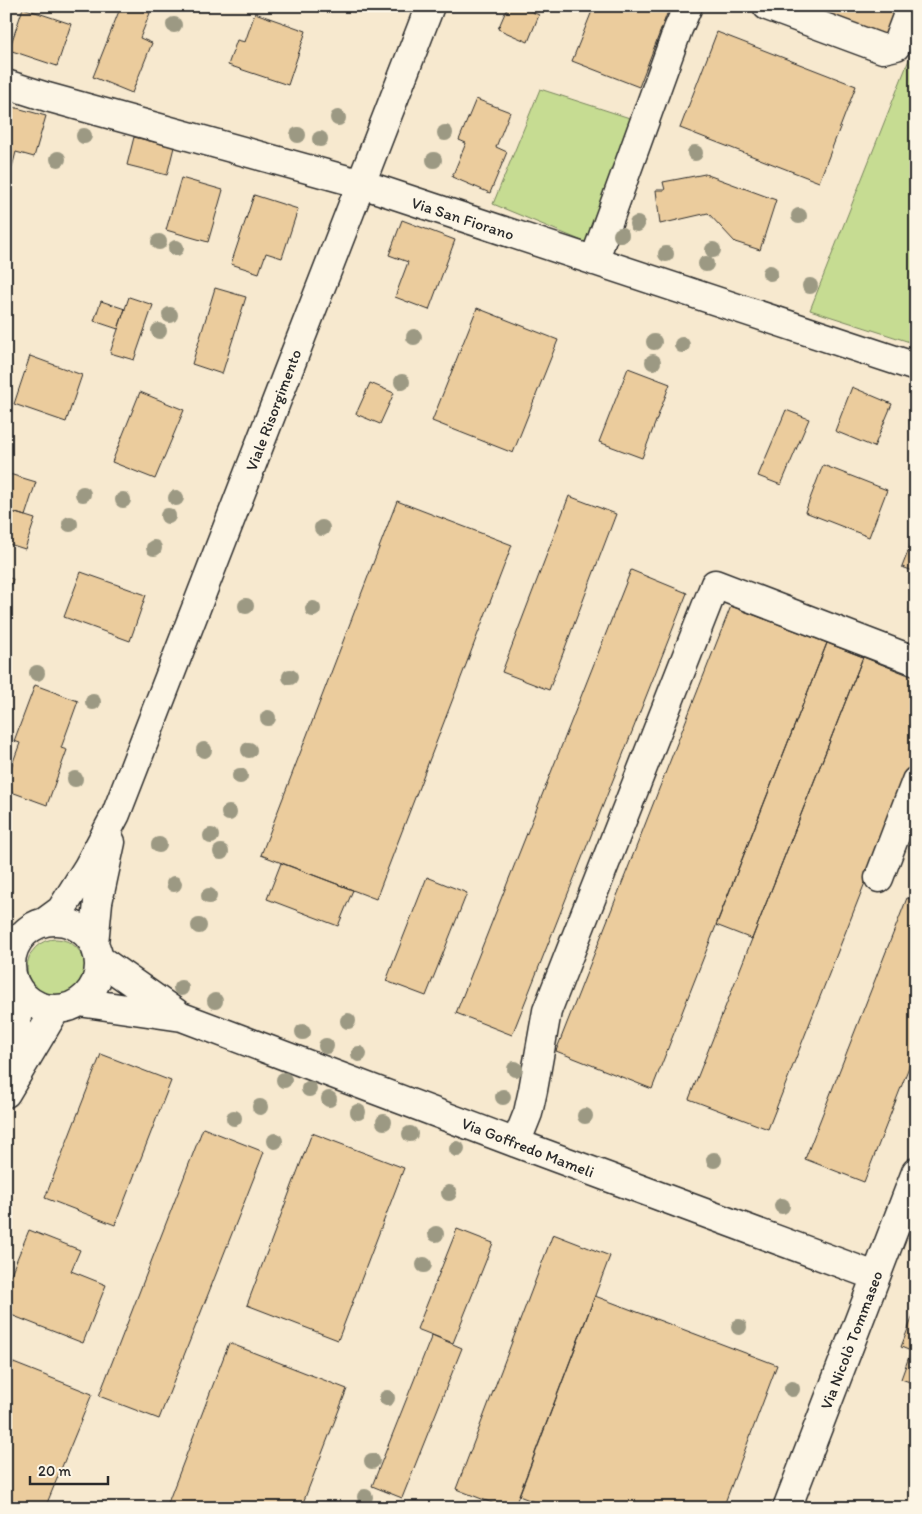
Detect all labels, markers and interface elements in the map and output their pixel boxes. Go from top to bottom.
street label: Via San Fiorano [409,193,517,244]
street label: Viale Risorgimento [242,347,305,474]
street label: Via Goffredo Mameli [459,1113,597,1182]
street label: Via Nicolò Tommaseo [816,1268,887,1412]
scale bar [30,1454,108,1486]
text: 20 m [38,1462,72,1480]

